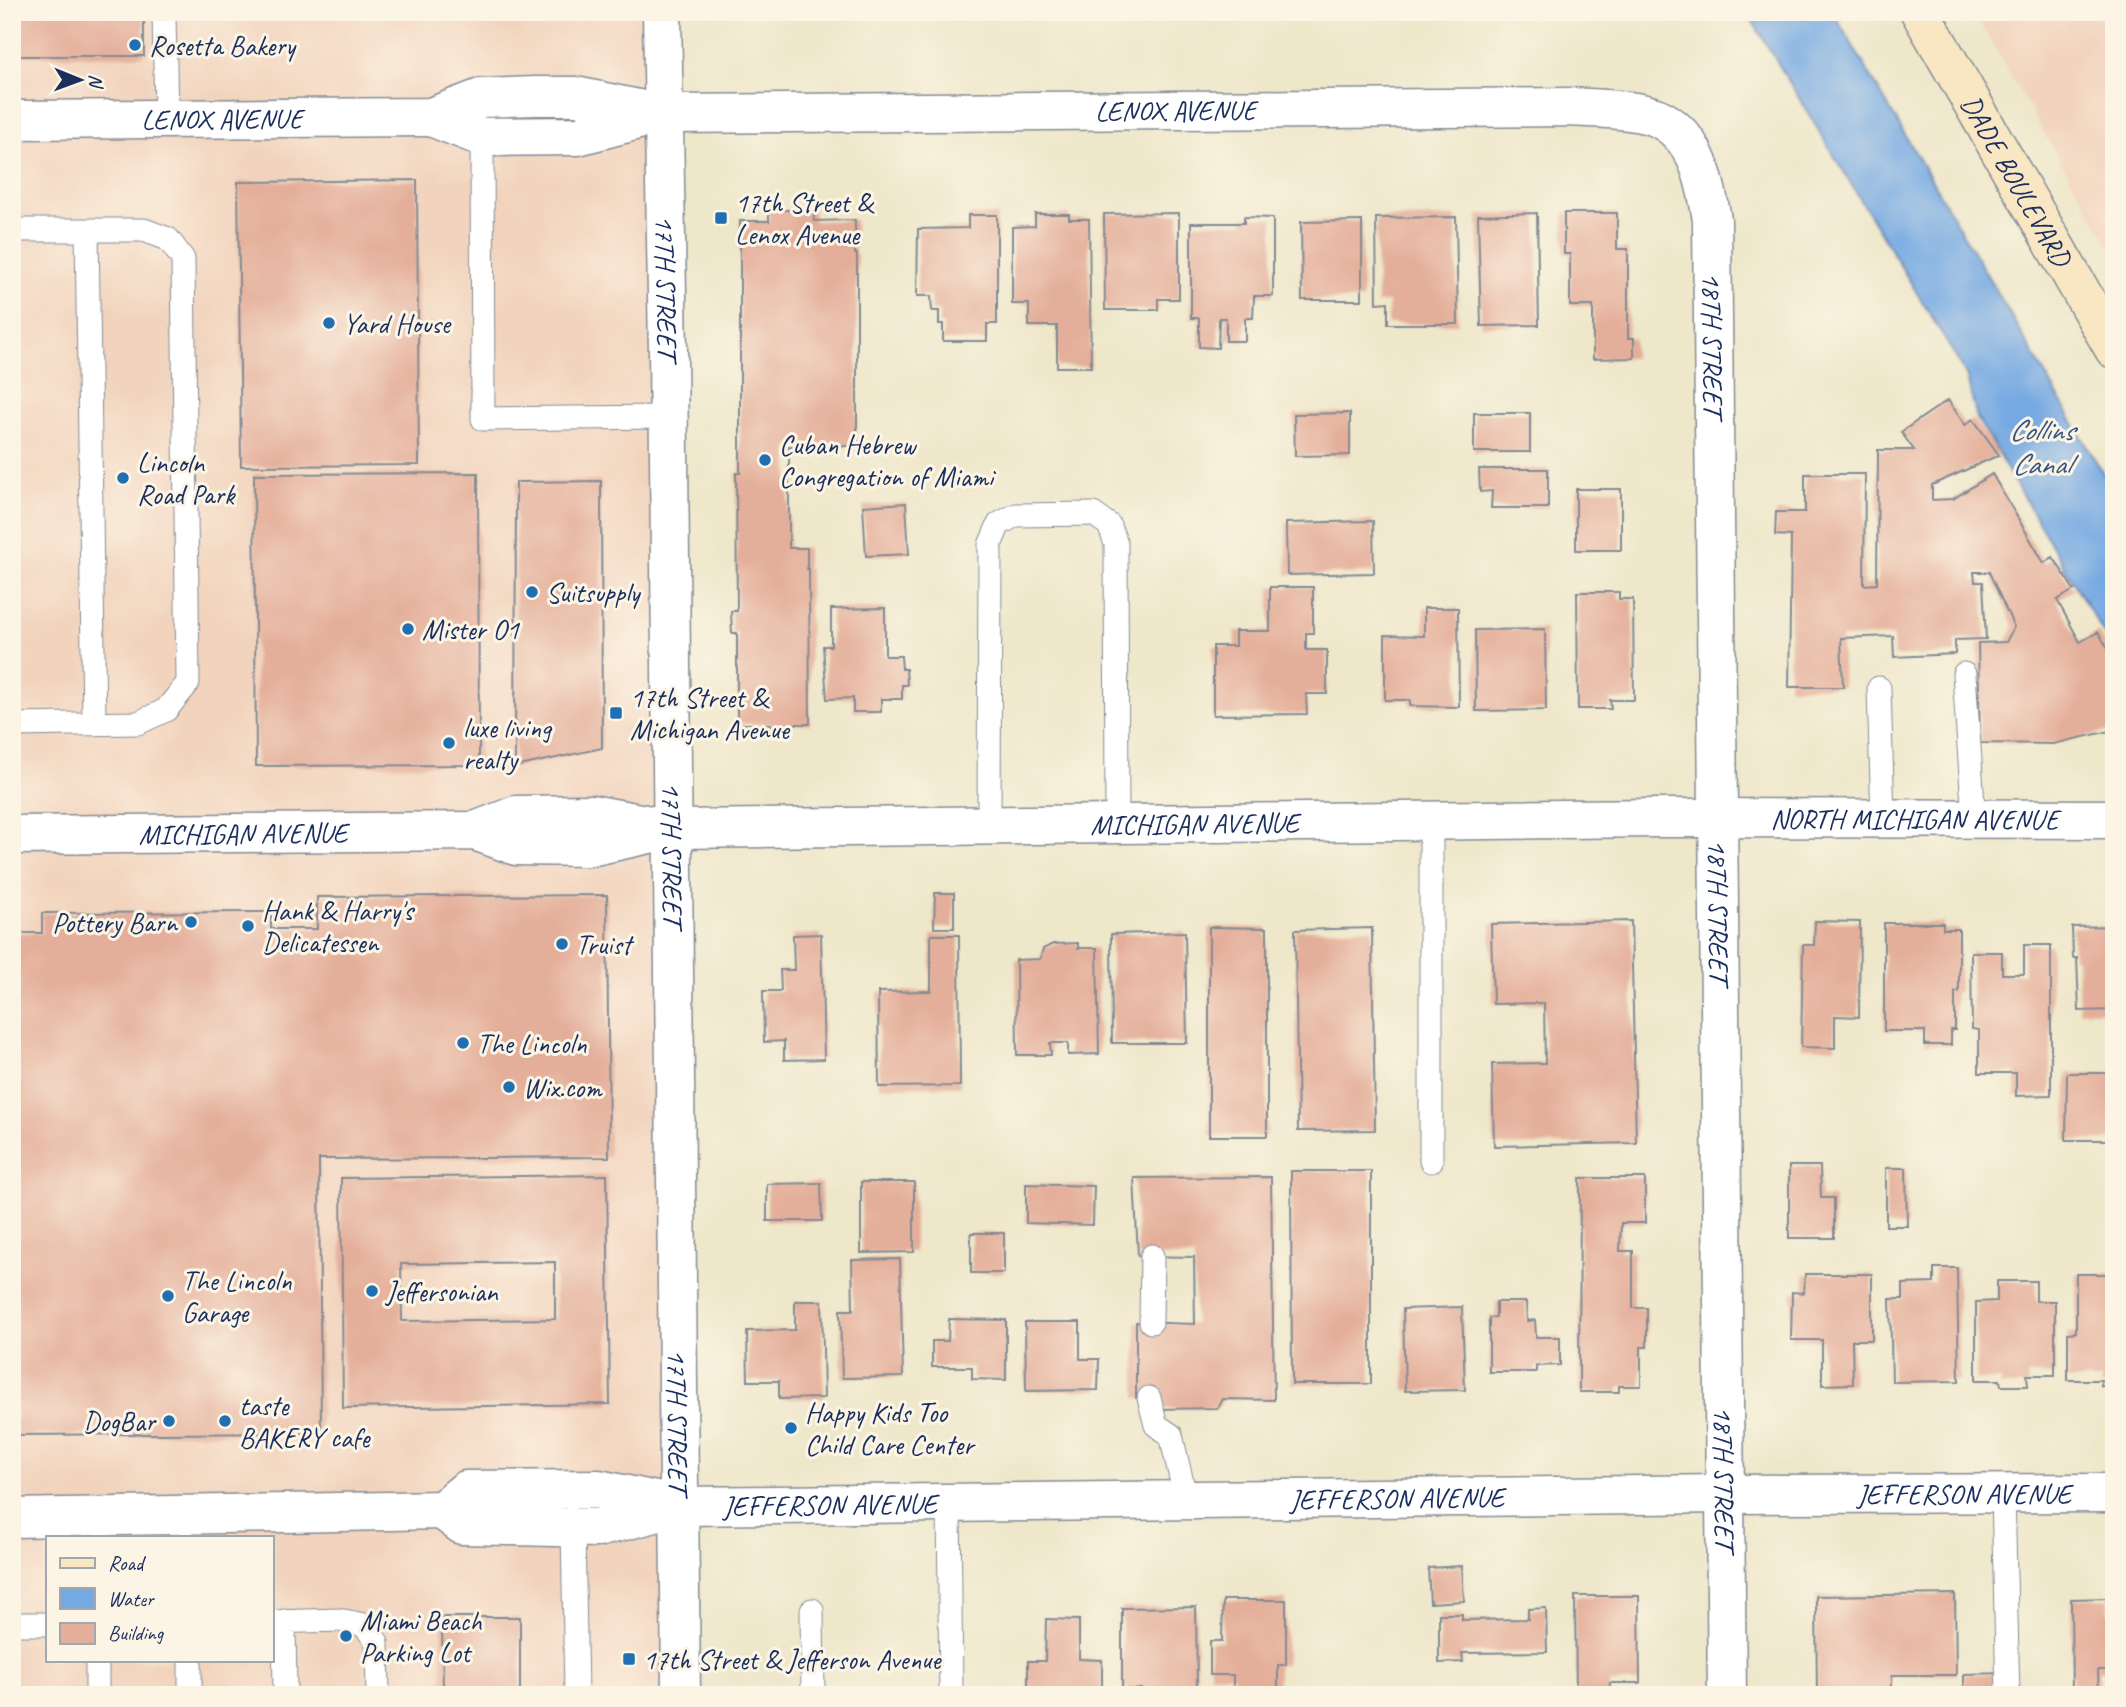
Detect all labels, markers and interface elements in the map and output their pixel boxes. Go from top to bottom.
place label: Rosetta Bakery [149,28,297,63]
marker: Rosetta Bakery [127,37,143,53]
north arrow [46,46,116,116]
text: N [84,74,108,90]
street label: DADE BOULEVARD [1954,88,2081,274]
street label: LENOX AVENUE [1095,92,1260,128]
street label: LENOX AVENUE [141,100,306,137]
place label: 17th Street & Lenox Avenue [735,185,875,252]
marker: 17th Street & Lenox Avenue [713,210,729,226]
street label: 17TH STREET [648,215,686,366]
street label: 18TH STREET [1695,272,1732,423]
place label: Yard House [343,306,452,341]
marker: Yard House [321,315,337,331]
water label: Collins Canal [2009,411,2080,483]
place label: Cuban Hebrew Congregation of Miami [779,427,997,494]
place label: Lincoln Road Park [137,445,236,512]
marker: Cuban Hebrew Congregation of Miami [757,452,773,468]
marker: Lincoln Road Park [115,470,131,486]
place label: Suitsupply [546,575,642,610]
marker: Suitsupply [524,584,540,600]
place label: Mister O1 [422,612,520,647]
marker: Mister O1 [400,621,416,637]
place label: 17th Street & Michigan Avenue [630,680,791,747]
marker: 17th Street & Michigan Avenue [608,705,624,721]
place label: luxe living realty [463,710,553,777]
marker: luxe living realty [441,735,457,751]
street label: 17TH STREET [655,782,691,933]
street label: NORTH MICHIGAN AVENUE [1770,801,2062,836]
street label: MICHIGAN AVENUE [1090,804,1302,842]
street label: MICHIGAN AVENUE [139,815,351,851]
street label: 18TH STREET [1701,839,1737,990]
place label: Hank & Harry's Delicatessen [262,893,415,960]
place label: Pottery Barn [52,905,178,940]
marker: Pottery Barn [183,914,199,930]
marker: Hank & Harry's Delicatessen [240,918,256,934]
place label: Truist [576,927,635,962]
marker: Truist [554,936,570,952]
place label: The Lincoln [477,1026,587,1061]
marker: The Lincoln [455,1035,471,1051]
place label: Wix.com [523,1070,603,1105]
marker: Wix.com [501,1079,517,1095]
place label: The Lincoln Garage [182,1263,292,1330]
place label: Jeffersonian [384,1274,499,1309]
marker: Jeffersonian [364,1283,380,1299]
marker: The Lincoln Garage [160,1288,176,1304]
street label: 17TH STREET [660,1349,697,1500]
place label: taste BAKERY cafe [239,1388,371,1455]
place label: Happy Kids Too Child Care Center [805,1395,976,1462]
place label: DogBar [83,1404,157,1439]
street label: 18TH STREET [1707,1406,1743,1557]
marker: DogBar [161,1413,177,1429]
marker: taste BAKERY cafe [217,1413,233,1429]
marker: Happy Kids Too Child Care Center [783,1420,799,1436]
street label: JEFFERSON AVENUE [1855,1476,2074,1511]
street label: JEFFERSON AVENUE [1288,1479,1507,1517]
street label: JEFFERSON AVENUE [721,1486,940,1523]
legend [46,1536,273,1662]
text: Road [108,1550,147,1576]
text: Water [108,1586,155,1612]
place label: Miami Beach Parking Lot [360,1603,482,1670]
text: Building [108,1620,165,1646]
marker: Miami Beach Parking Lot [338,1628,354,1644]
place label: 17th Street & Jefferson Avenue [643,1642,942,1677]
marker: 17th Street & Jefferson Avenue [621,1651,637,1667]

